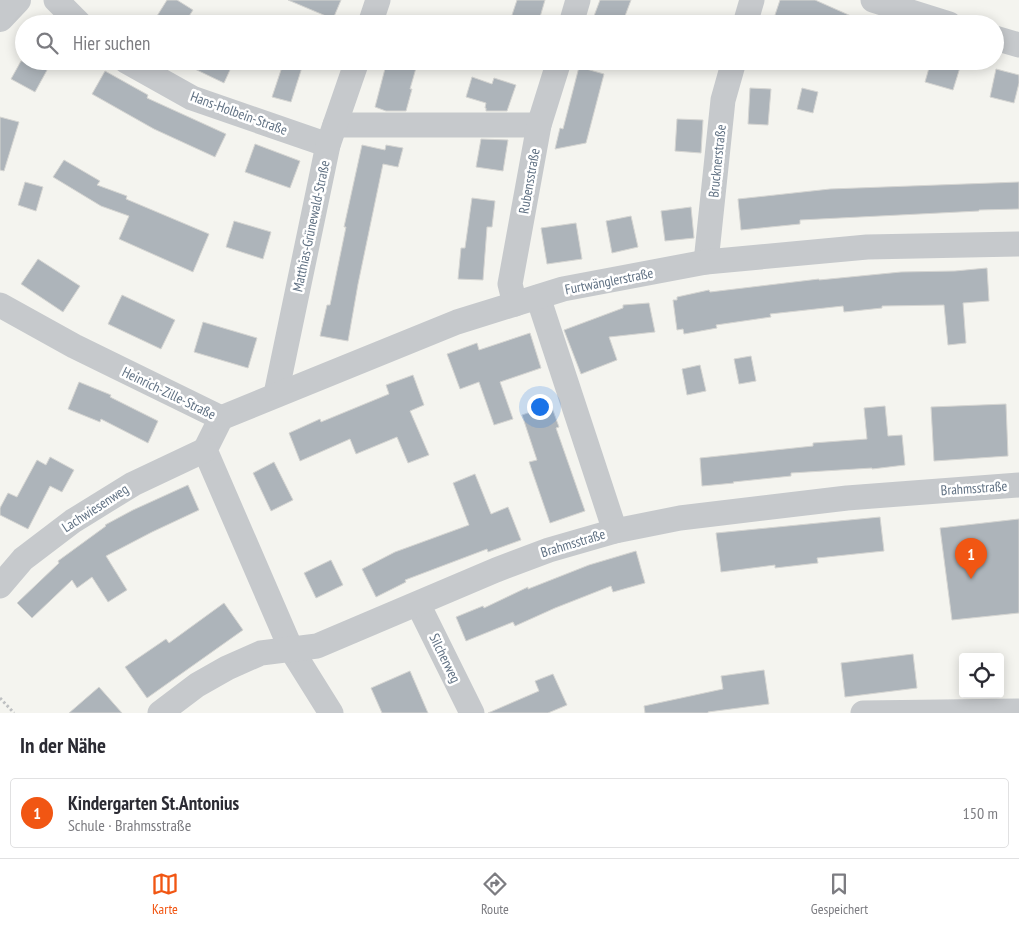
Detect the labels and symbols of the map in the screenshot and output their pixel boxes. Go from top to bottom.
street label: Hans-Holbein-Straße [188,87,290,139]
street label: Brucknerstraße [704,123,730,198]
street label: Rubensstraße [514,147,544,215]
street label: Matthias-Grünewald-Straße [288,159,334,293]
street label: Furtwänglerstraße [563,264,655,298]
street label: Heinrich-Zille-Straße [119,363,219,424]
your location [527,394,553,420]
street label: Brahmsstraße [940,477,1008,499]
street label: Lachwiesenweg [58,480,132,536]
street label: Brahmsstraße [538,525,608,561]
pin: 1 [955,538,987,579]
street label: Silcherweg [425,630,465,686]

